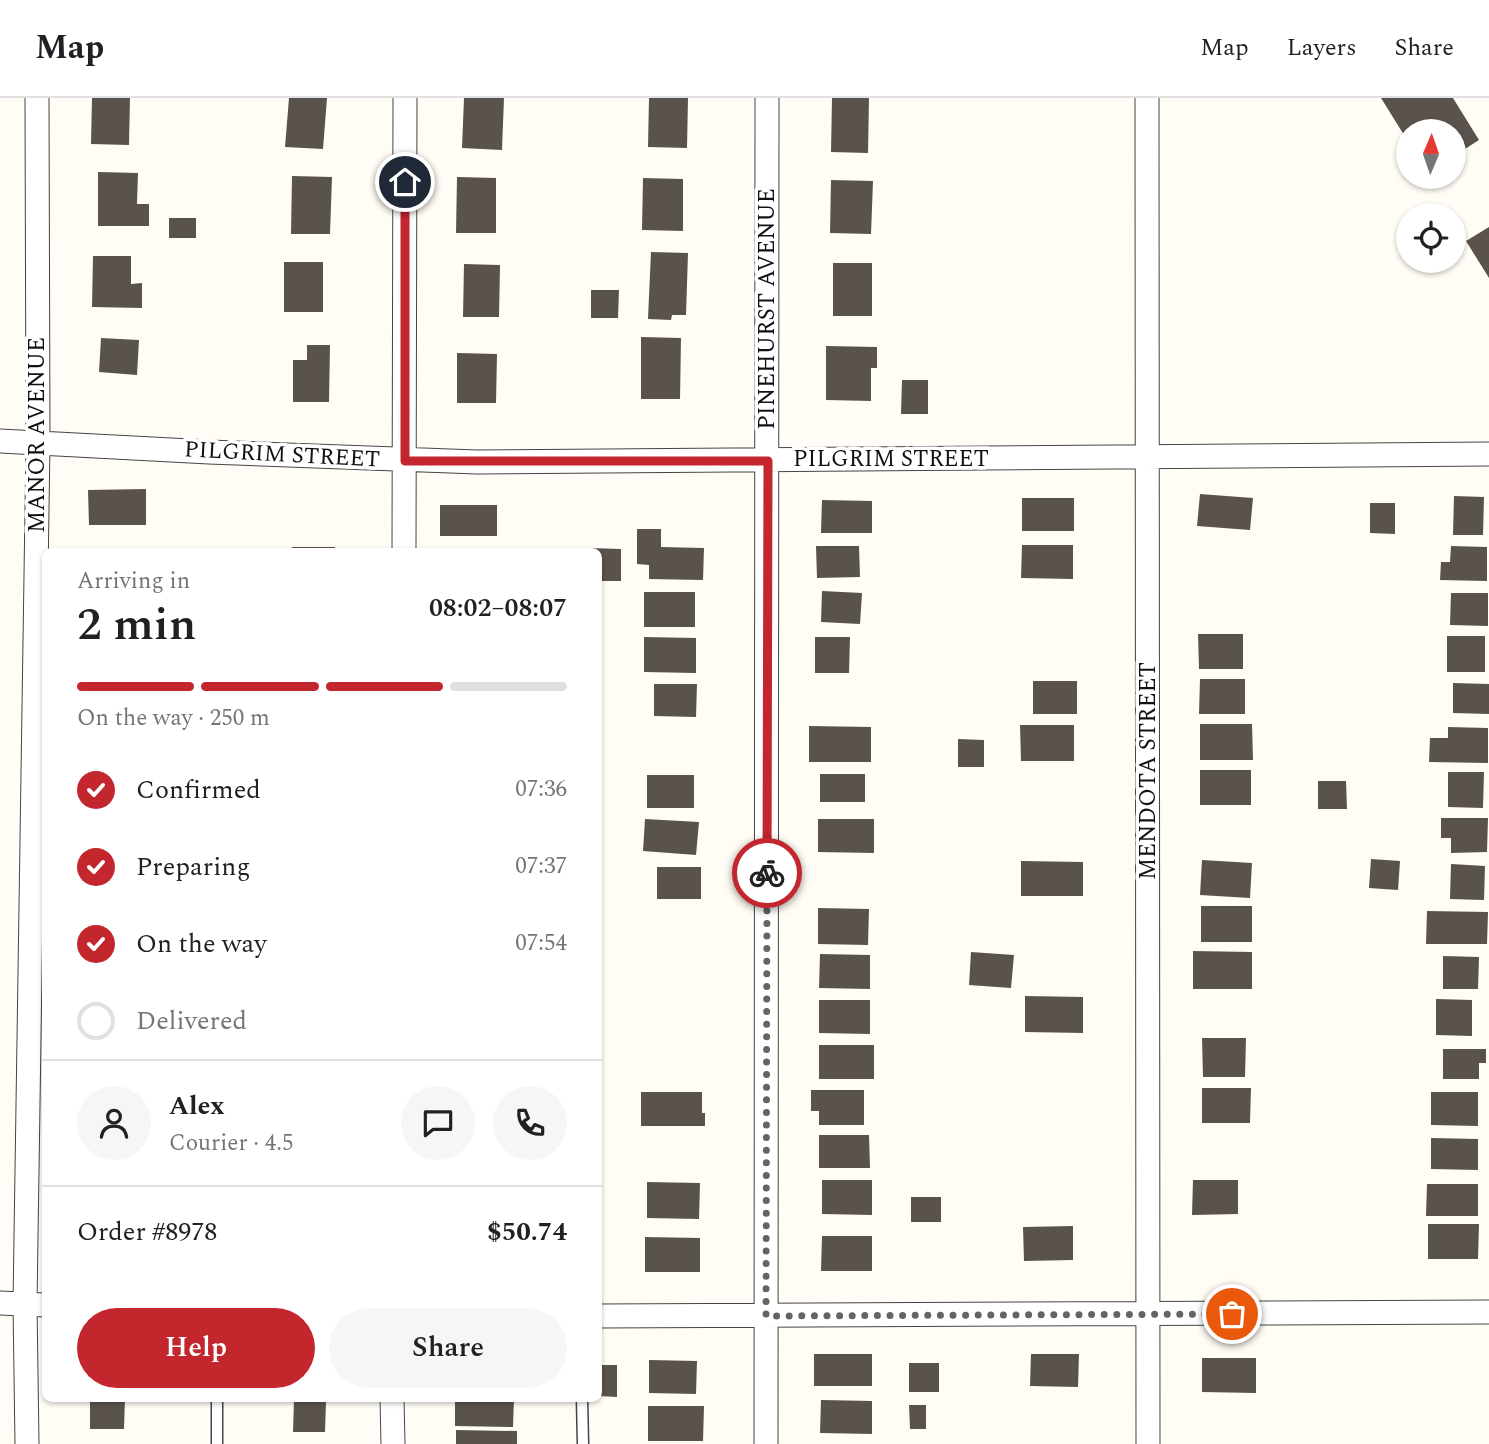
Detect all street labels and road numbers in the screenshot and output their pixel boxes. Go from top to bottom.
street label: PINEHURST AVENUE [750,188,785,430]
street label: MANOR AVENUE [20,337,55,533]
street label: PILGRIM STREET [183,432,381,478]
street label: PILGRIM STREET [793,442,989,477]
street label: MENDOTA STREET [1131,662,1166,880]

